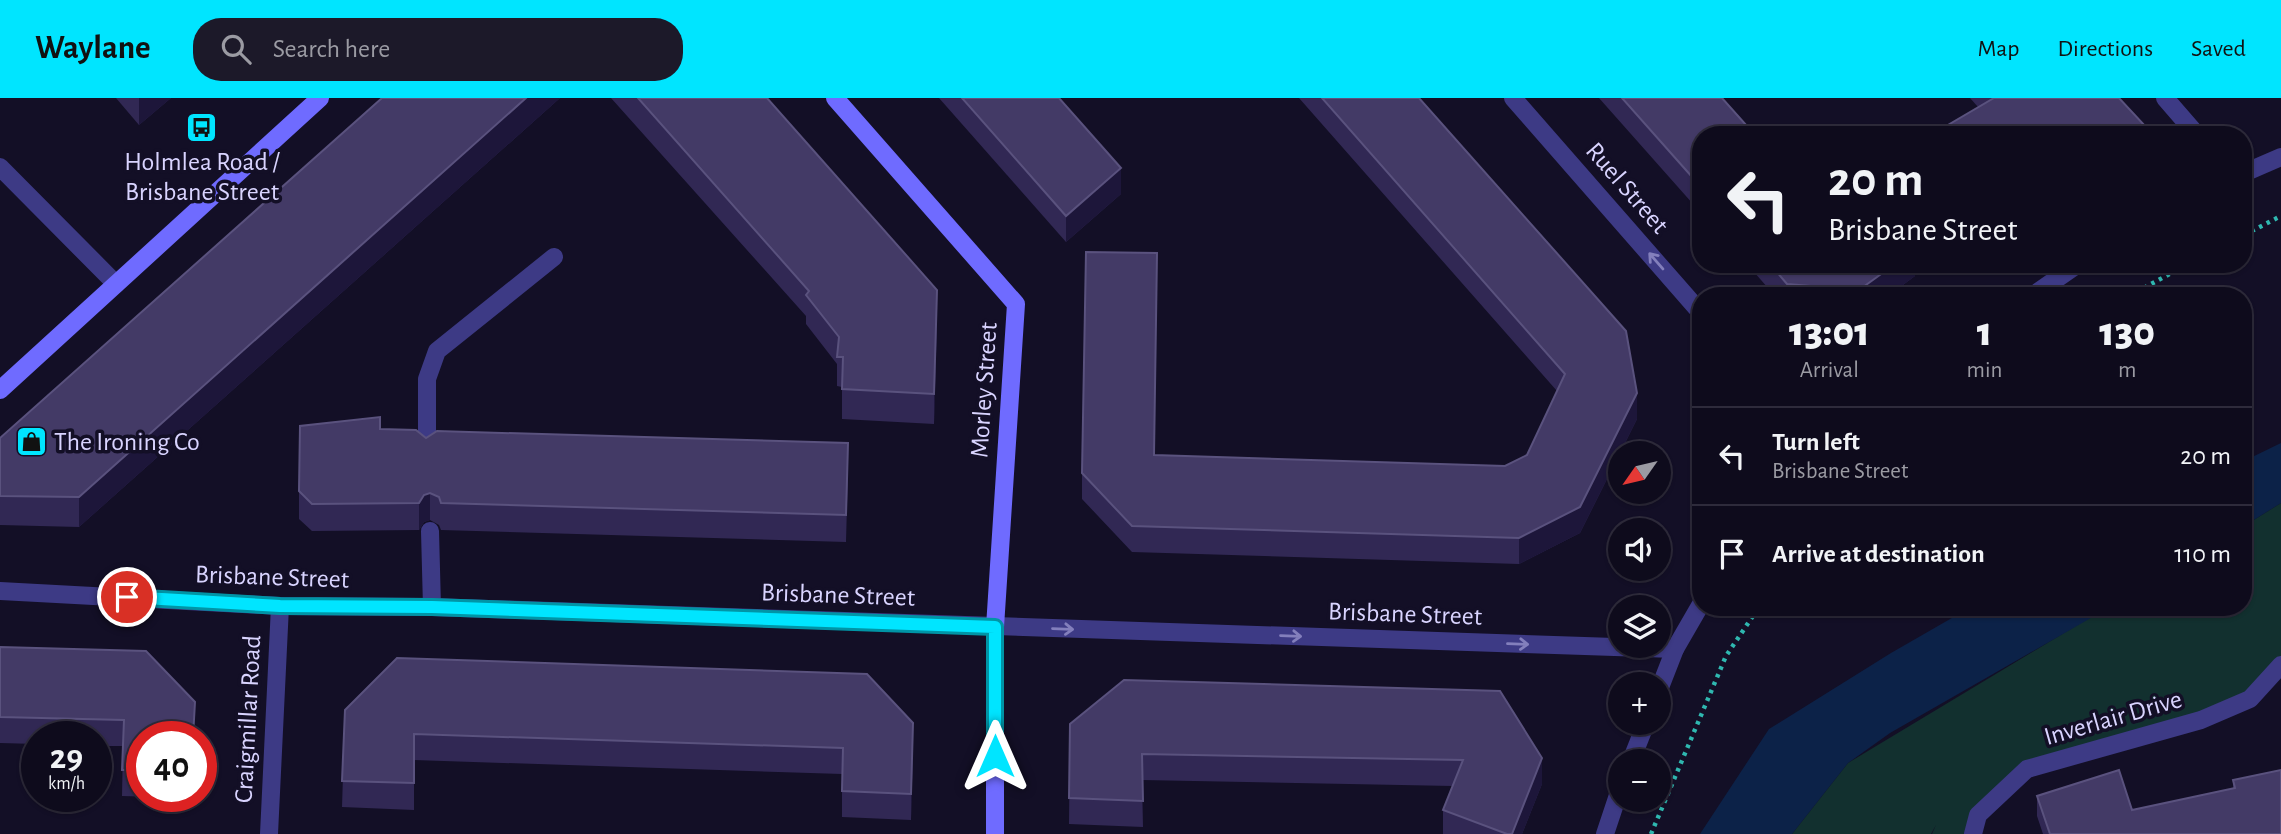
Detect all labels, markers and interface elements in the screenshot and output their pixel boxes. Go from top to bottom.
search box [193,18,683,81]
icon: search [217,30,255,68]
text: Waylane [35,32,151,65]
text: Search here [273,36,390,62]
text: Map [1977,37,2019,61]
text: Directions [2057,37,2153,61]
text: Saved [2191,37,2246,61]
bus stop icon: Holmlea Road / Brisbane Street [185,110,219,144]
street label: Ruel Street [1581,138,1673,238]
place label: Holmlea Road / Brisbane Street [124,149,280,205]
icon: left [1713,154,1804,245]
text: 20 m [1828,156,1924,205]
text: Brisbane Street [1828,214,2018,246]
one-way arrow [1648,253,1664,271]
text: 13:01 [1789,311,1870,353]
text: 1 [1977,311,1992,353]
text: 130 [2099,311,2155,353]
street label: Morley Street [966,321,1002,459]
text: Arrival [1800,359,1859,382]
text: min [1967,359,2002,382]
text: m [2118,359,2136,382]
shop icon: The Ironing Co [14,425,48,459]
place label: The Ironing Co [54,429,200,455]
text: Turn left [1772,429,1860,455]
icon: left [1713,437,1751,475]
north arrow [1608,441,1671,504]
map controls [1608,441,1671,812]
text: 20 m [2180,443,2231,469]
text: Brisbane Street [1772,460,1908,483]
button: sound [1608,518,1671,581]
icon: arrive [1713,535,1751,573]
text: Arrive at destination [1772,541,1985,567]
text: 110 m [2174,541,2231,567]
street label: Brisbane Street [195,561,349,593]
pin [97,567,157,627]
icon: arrive [108,578,146,616]
street label: Brisbane Street [761,579,915,611]
button: layers [1608,595,1671,658]
street label: Brisbane Street [1328,598,1482,630]
one-way arrow [1051,622,1074,635]
one-way arrow [1279,630,1302,643]
street label: Craigmillar Road [231,634,265,804]
one-way arrow [1506,637,1529,650]
button: + [1608,672,1671,735]
street label: Inverlair Drive [2041,686,2185,750]
position arrow [958,719,1032,793]
speed limit sign: 40 [126,721,217,812]
text: 29 [50,740,83,775]
button: − [1608,749,1671,812]
text: km/h [48,775,85,793]

